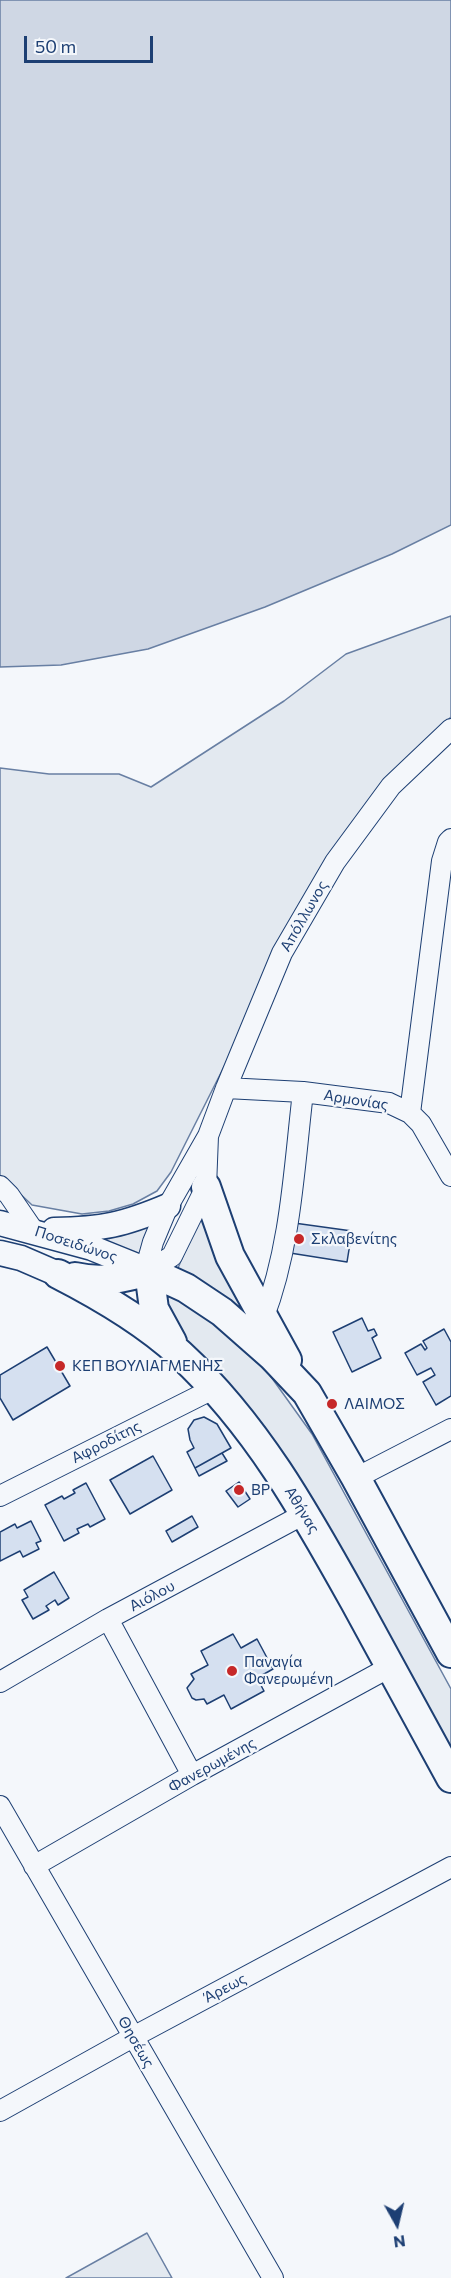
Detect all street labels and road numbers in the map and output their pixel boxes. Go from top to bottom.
street label: Απόλλωνος [276,877,332,955]
street label: Αρμονίας [322,1086,390,1114]
street label: Ποσειδώνος [32,1222,120,1266]
street label: Αφροδίτης [68,1417,144,1467]
street label: Αθήνας [281,1483,323,1537]
street label: Αιόλου [126,1577,178,1615]
street label: Φανερωμένης [165,1734,259,1796]
street label: Άρεως [201,1969,249,2007]
street label: Θησέως [114,2013,158,2071]

